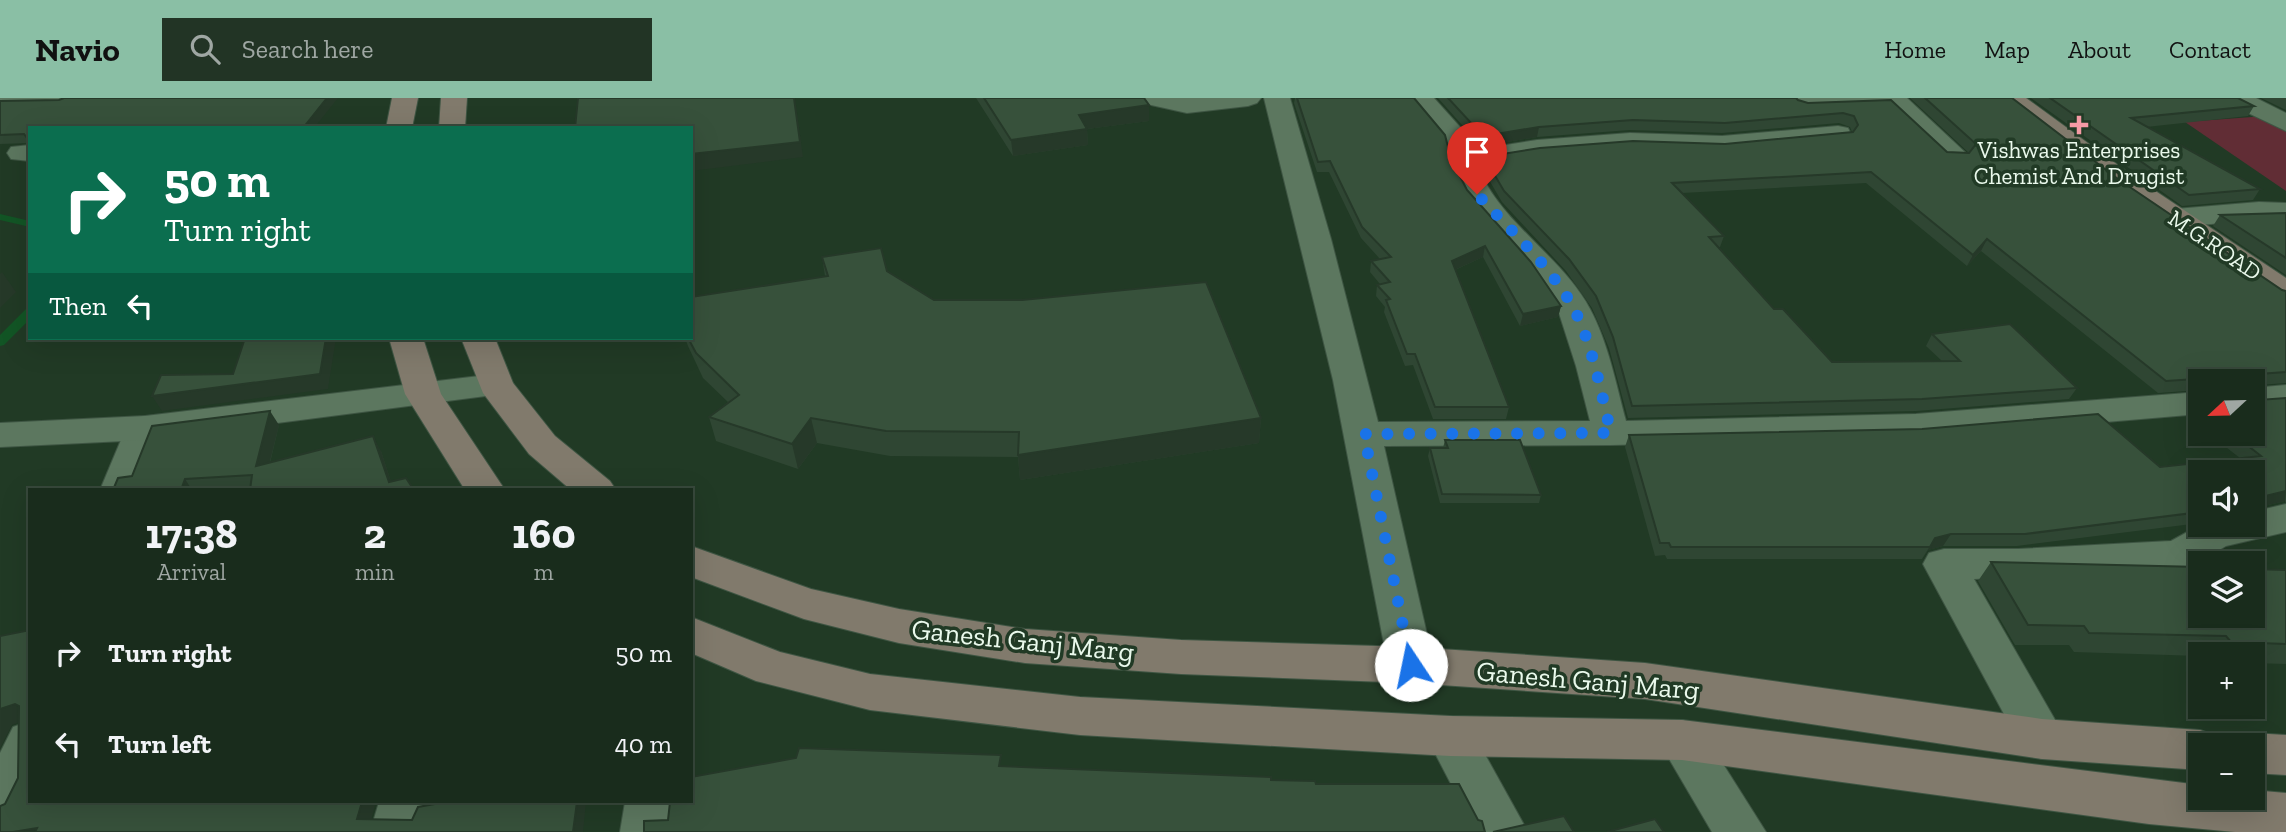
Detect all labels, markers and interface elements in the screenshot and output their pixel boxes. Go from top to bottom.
search box [162,18,652,81]
text: Navio [35,30,120,69]
icon: search [186,30,224,68]
text: Search here [242,33,374,65]
text: Home [1884,35,1946,64]
text: Map [1984,35,2030,64]
text: About [2068,35,2131,64]
text: Contact [2169,35,2251,64]
marker: Vishwas Enterprises Chemist And Drugist [2071,117,2087,133]
pin [1447,122,1507,194]
icon: arrive [1458,133,1496,171]
place label: Vishwas Enterprises Chemist And Drugist [1974,136,2185,190]
text: 50 m [164,151,270,210]
icon: right [49,154,140,245]
street label: M.G.ROAD [2163,204,2267,286]
text: Turn right [164,211,311,249]
icon: left [121,287,159,325]
text: Then [49,290,107,322]
north arrow [2188,369,2264,446]
map controls [2188,369,2265,810]
button: sound [2188,460,2265,537]
text: 17:38 [145,508,238,559]
text: 2 [364,508,386,559]
text: 160 [512,508,576,559]
button: layers [2188,551,2265,628]
text: Arrival [157,558,226,586]
text: min [355,558,395,586]
text: m [534,558,554,586]
street label: Ganesh Ganj Marg [910,612,1136,669]
position arrow [1374,628,1448,702]
icon: right [49,634,87,672]
text: Turn right [108,637,231,669]
text: 50 m [615,637,672,669]
button: + [2188,642,2265,719]
street label: Ganesh Ganj Marg [1475,654,1701,707]
icon: left [49,725,87,763]
text: Turn left [108,728,211,760]
text: 40 m [615,728,672,760]
button: − [2188,733,2265,810]

